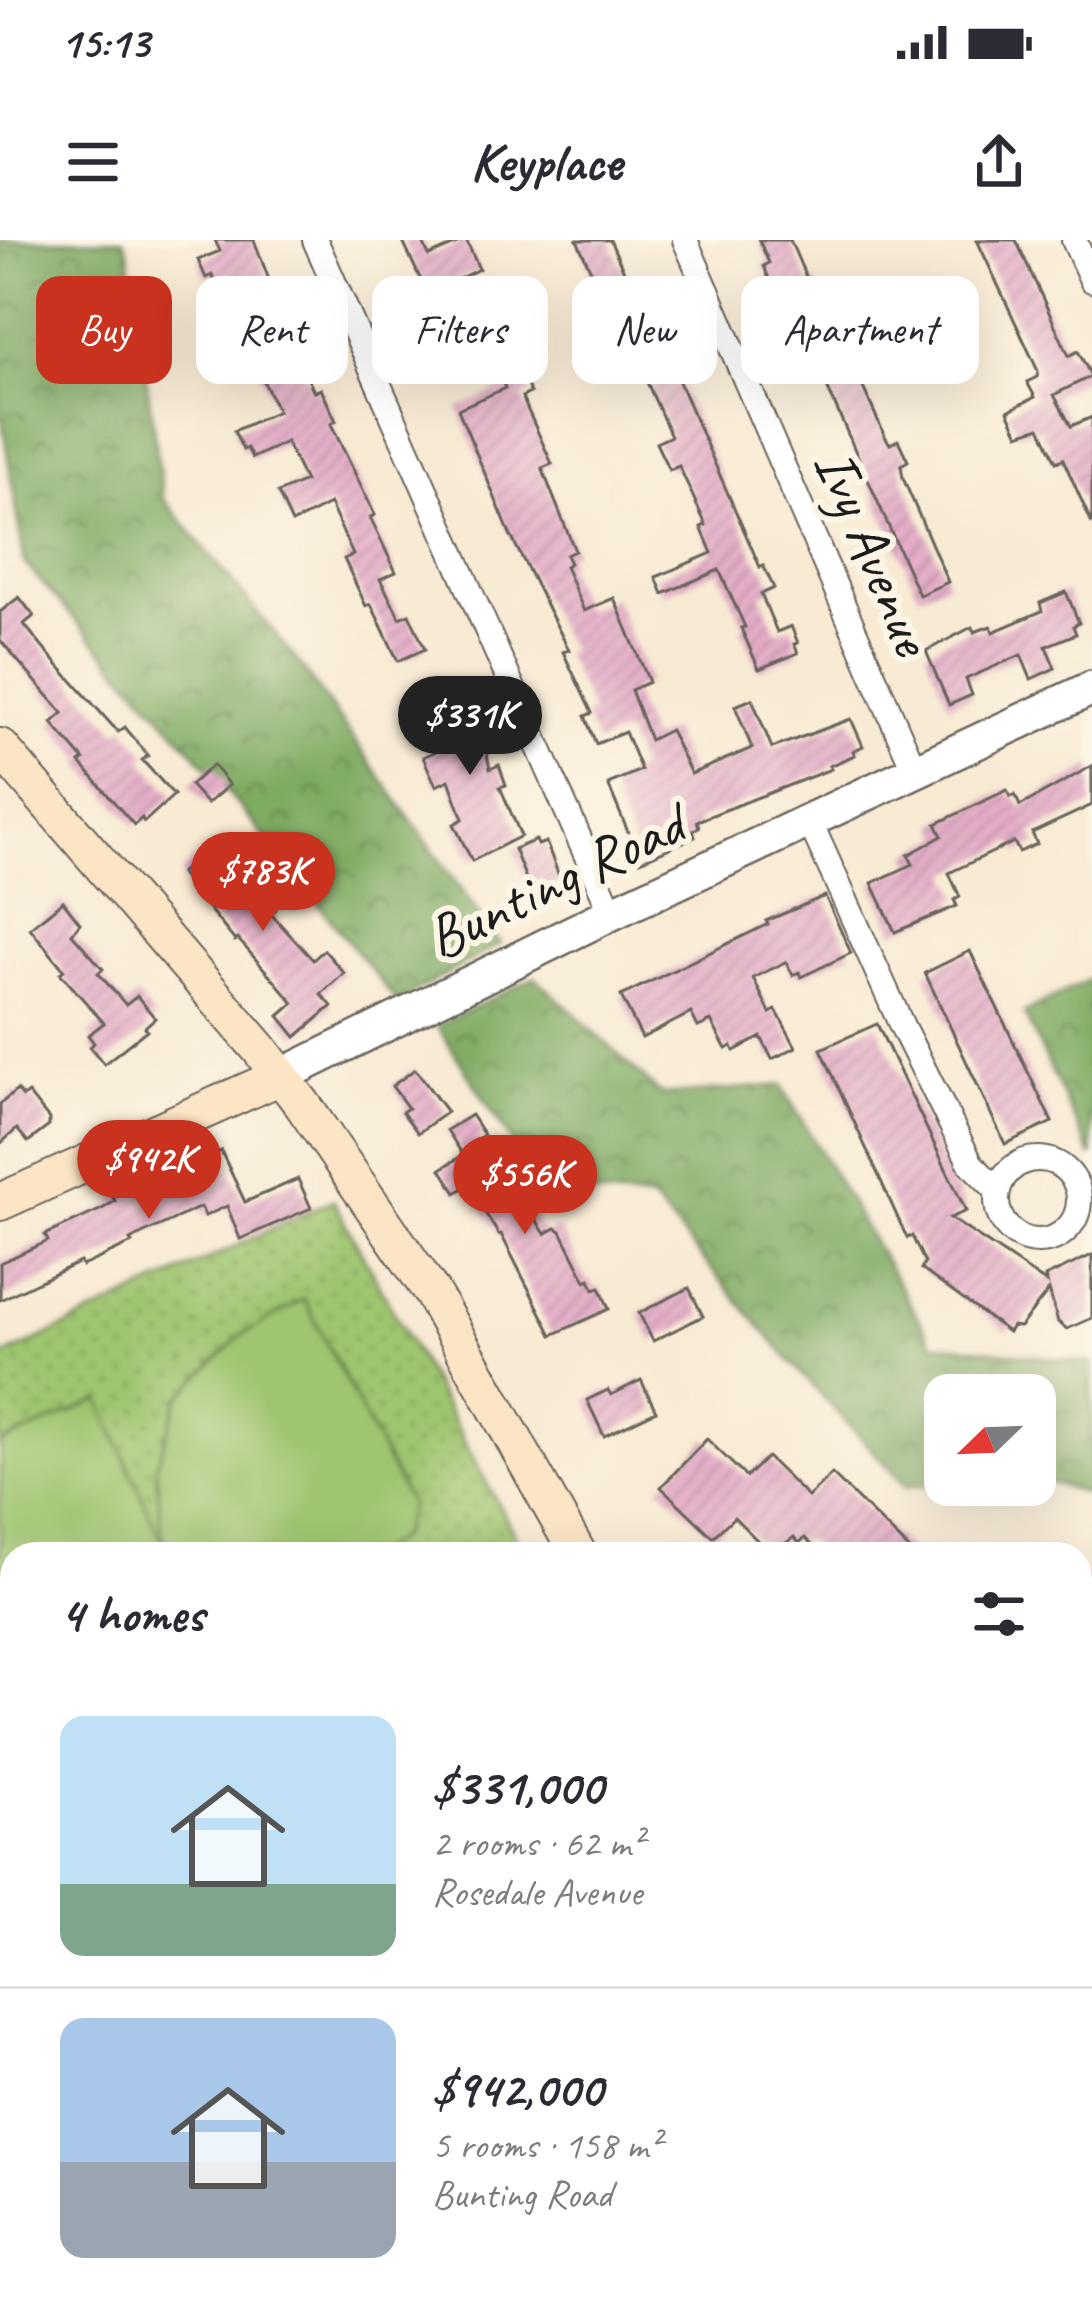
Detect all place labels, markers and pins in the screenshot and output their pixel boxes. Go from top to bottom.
pin: $331K [386,676,554,778]
pin: $783K [179,832,347,934]
pin: $942K [65,1120,233,1222]
pin: $556K [441,1135,609,1237]

